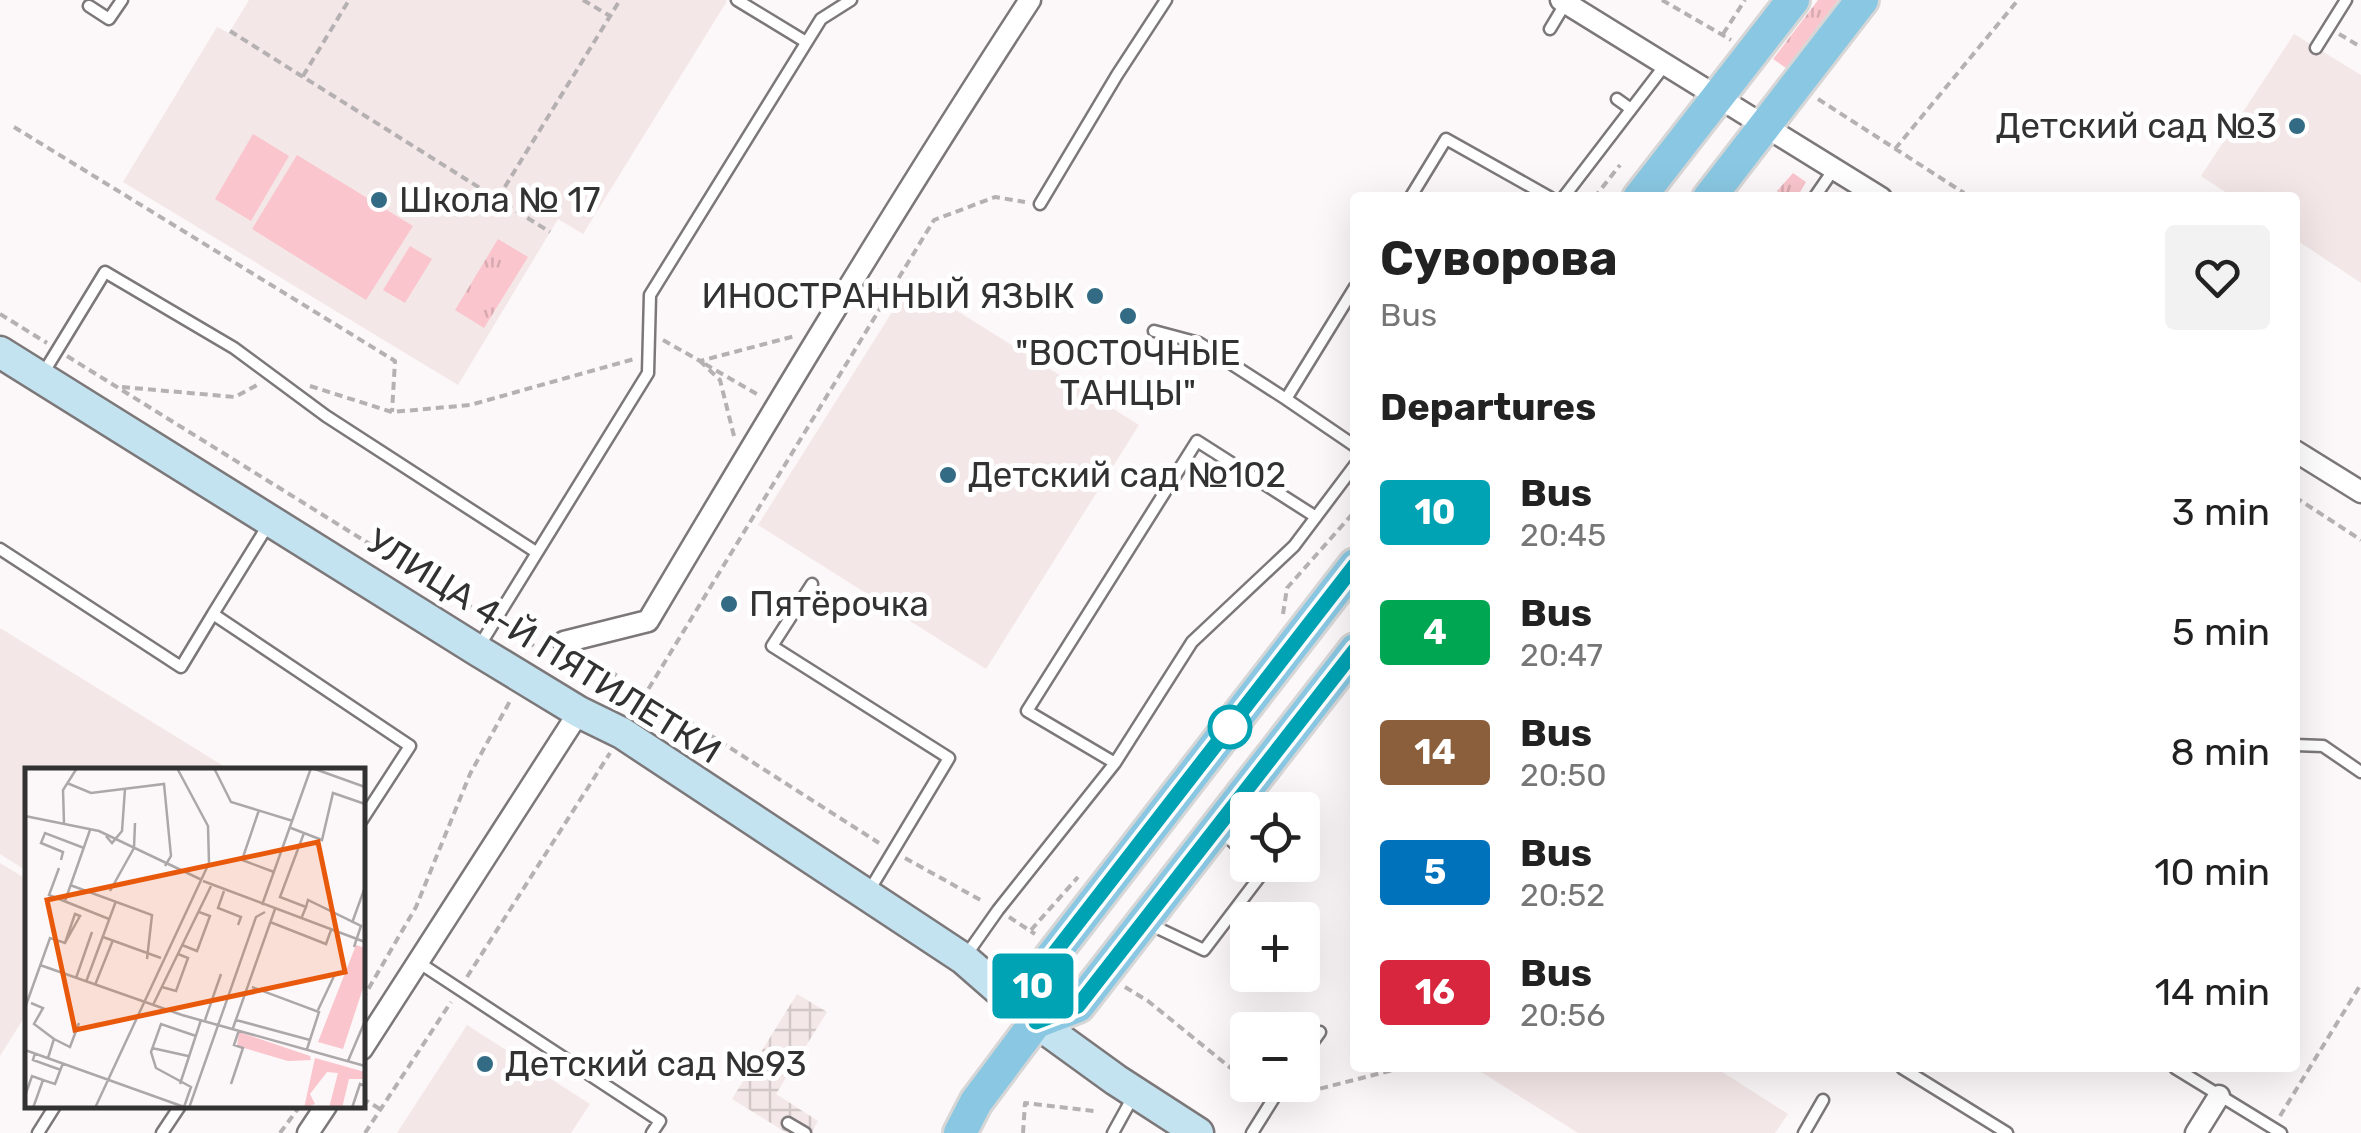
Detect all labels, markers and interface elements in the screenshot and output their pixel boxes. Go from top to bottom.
place label: Детский сад №3 [1996,105,2277,147]
marker: Детский сад №3 [2286,115,2308,137]
place label: Школа № 17 [399,179,600,221]
marker: Школа № 17 [368,189,390,211]
button: heart [2165,225,2270,330]
text: Суворова [1380,230,1618,287]
place label: ИНОСТРАННЫЙ ЯЗЫК [701,275,1075,317]
marker: ИНОСТРАННЫЙ ЯЗЫК [1084,285,1106,307]
text: Bus [1380,296,1437,334]
marker: "ВОСТОЧНЫЕ ТАНЦЫ" [1117,305,1139,327]
place label: "ВОСТОЧНЫЕ ТАНЦЫ" [1015,332,1241,414]
text: Departures [1380,384,1596,430]
place label: Детский сад №102 [968,454,1286,496]
marker: Детский сад №102 [937,464,959,486]
text: Bus [1520,470,1592,516]
text: 3 min [2172,489,2270,535]
text: 10 [1414,491,1456,533]
text: 20:45 [1520,516,1606,554]
street label: УЛИЦА 4-Й ПЯТИЛЕТКИ [359,520,729,772]
place label: Пятёрочка [749,583,929,625]
text: Bus [1520,590,1592,636]
marker: Пятёрочка [718,593,740,615]
text: 5 min [2172,609,2270,655]
text: 4 [1423,611,1447,653]
text: 20:47 [1520,636,1603,674]
unlabelled marker [1209,706,1251,748]
text: Bus [1520,710,1592,756]
text: 8 min [2171,729,2270,775]
text: 14 [1414,731,1456,773]
text: 20:50 [1520,756,1607,794]
inset map [25,768,365,1108]
map controls [1230,792,1320,1102]
button: locate [1230,792,1320,882]
text: Bus [1520,830,1592,876]
text: 10 min [2154,849,2270,895]
text: 5 [1424,851,1446,893]
text: 20:52 [1520,876,1605,914]
button: + [1230,902,1320,992]
text: Bus [1520,950,1592,996]
line badge: 10 [988,954,1078,1018]
text: 10 [1012,965,1054,1007]
text: 14 min [2155,969,2270,1015]
text: 16 [1415,971,1455,1013]
text: 20:56 [1520,996,1606,1034]
button: − [1230,1012,1320,1102]
place label: Детский сад №93 [505,1043,807,1085]
marker: Детский сад №93 [474,1053,496,1075]

